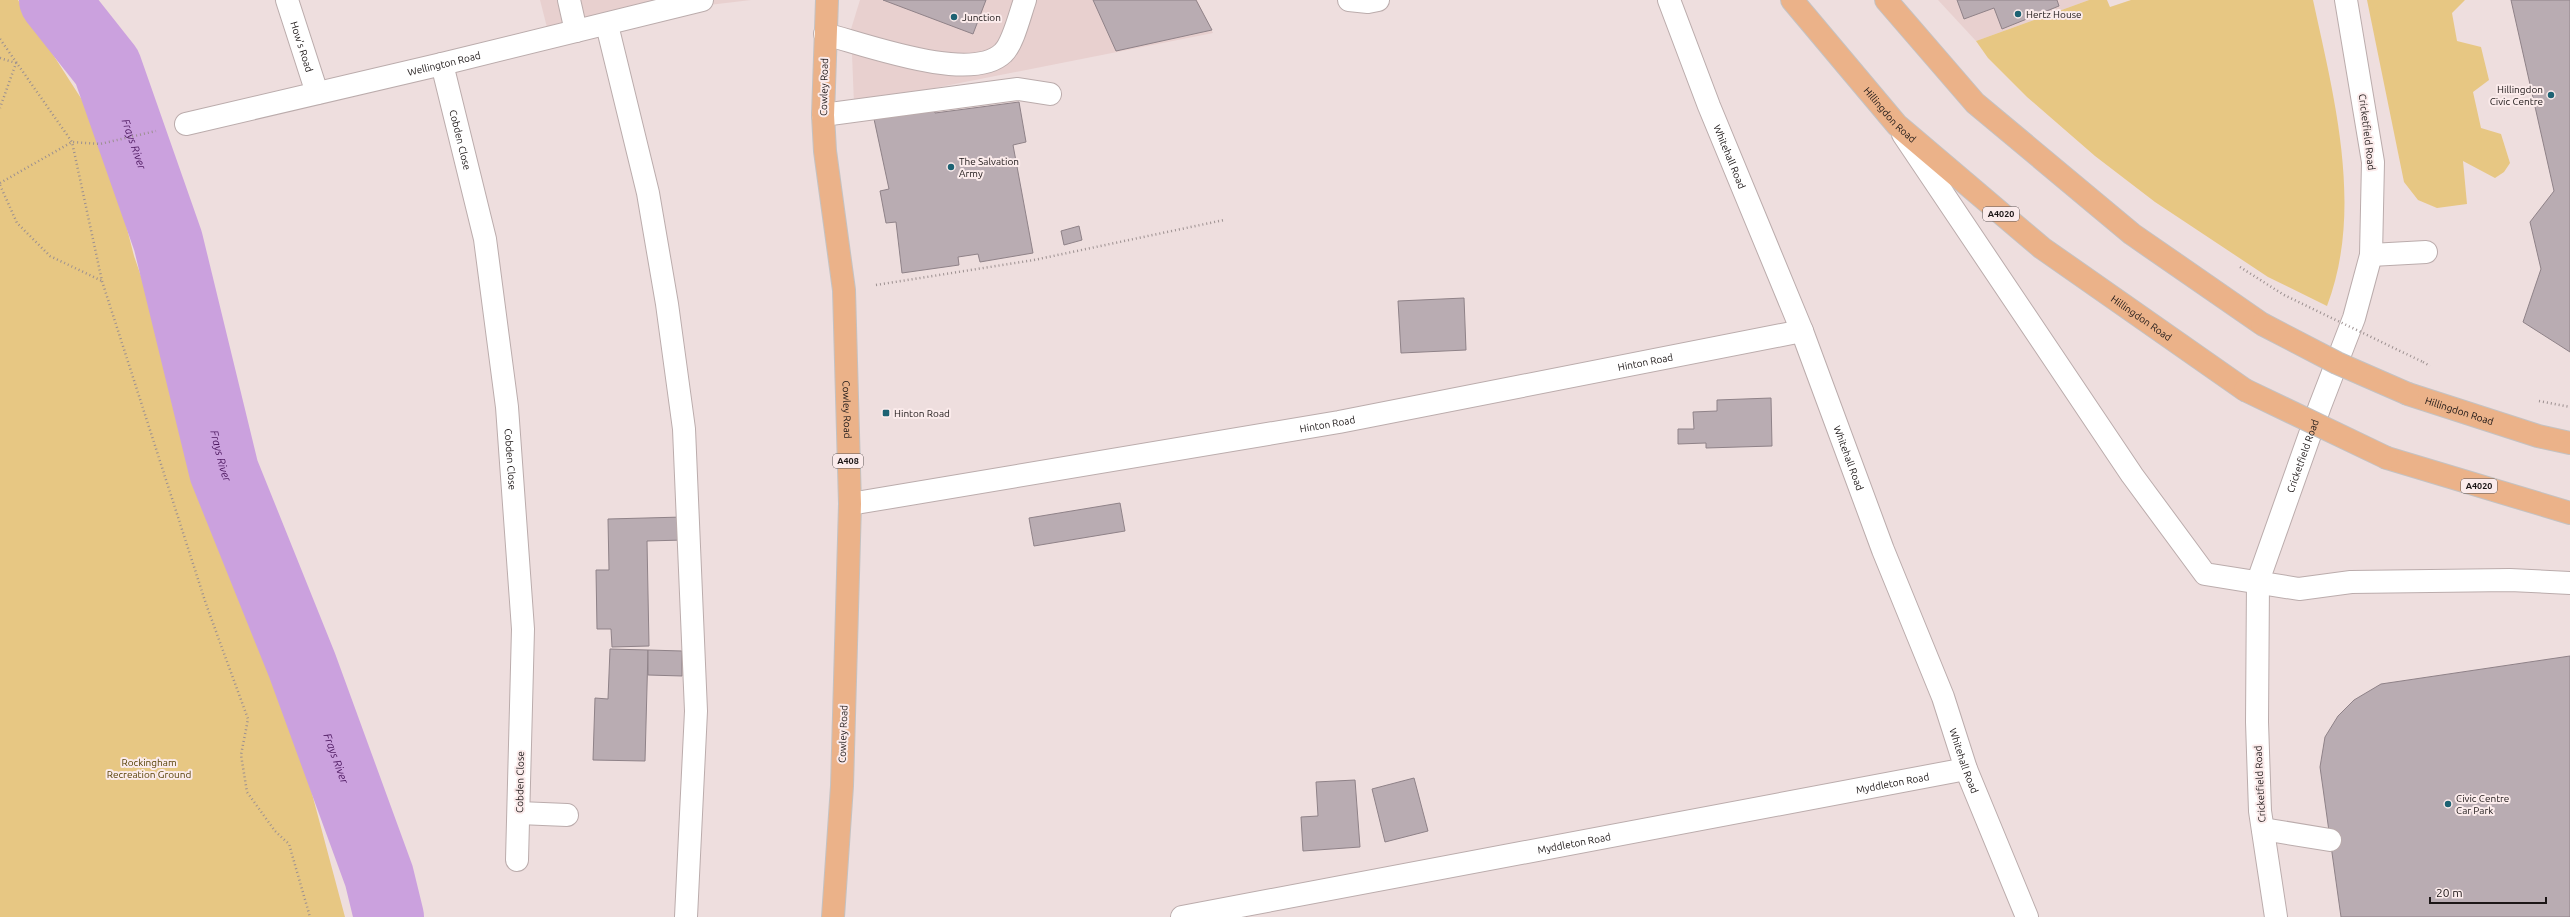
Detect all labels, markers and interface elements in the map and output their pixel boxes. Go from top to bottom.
marker: Hertz House [2013,9,2023,19]
place label: Hertz House [2026,9,2082,20]
marker: Junction [949,12,959,22]
place label: Junction [962,12,1001,23]
street label: How's Road [289,20,315,74]
street label: Wellington Road [406,49,482,77]
street label: Cowley Road [818,58,830,116]
place label: Hillingdon Civic Centre [2490,84,2543,107]
street label: Hillingdon Road [1862,85,1919,144]
marker: Hillingdon Civic Centre [2546,90,2556,100]
street label: Cricketfield Road [2357,93,2377,171]
street label: Cobden Close [448,108,473,171]
water label: Frays River [120,117,149,172]
street label: Whitehall Road [1712,123,1748,190]
place label: The Salvation Army [959,156,1019,179]
marker: The Salvation Army [946,162,956,172]
road number: A4020 [1983,207,2019,221]
street label: Hillingdon Road [2109,293,2174,343]
street label: Hinton Road [1617,351,1674,373]
street label: Cowley Road [841,380,854,439]
street label: Hillingdon Road [2424,394,2495,427]
marker: Hinton Road [881,408,891,418]
place label: Hinton Road [894,408,950,419]
street label: Hinton Road [1299,413,1356,434]
street label: Cricketfield Road [2284,418,2320,494]
street label: Whitehall Road [1832,424,1866,492]
street label: Cobden Close [503,428,518,490]
water label: Frays River [208,429,234,484]
road number: A408 [833,454,863,468]
road number: A4020 [2461,479,2497,493]
street label: Cowley Road [836,705,850,763]
street label: Whitehall Road [1948,727,1981,795]
water label: Frays River [321,732,351,786]
street label: Cricketfield Road [2252,745,2268,823]
street label: Cobden Close [514,751,526,813]
park label: Rockingham Recreation Ground [107,757,191,780]
street label: Myddleton Road [1855,771,1930,795]
place label: Civic Centre Car Park [2456,793,2509,816]
marker: Civic Centre Car Park [2443,799,2453,809]
street label: Myddleton Road [1537,831,1612,855]
scale bar [2430,879,2546,905]
text: 20 m [2436,886,2463,899]

